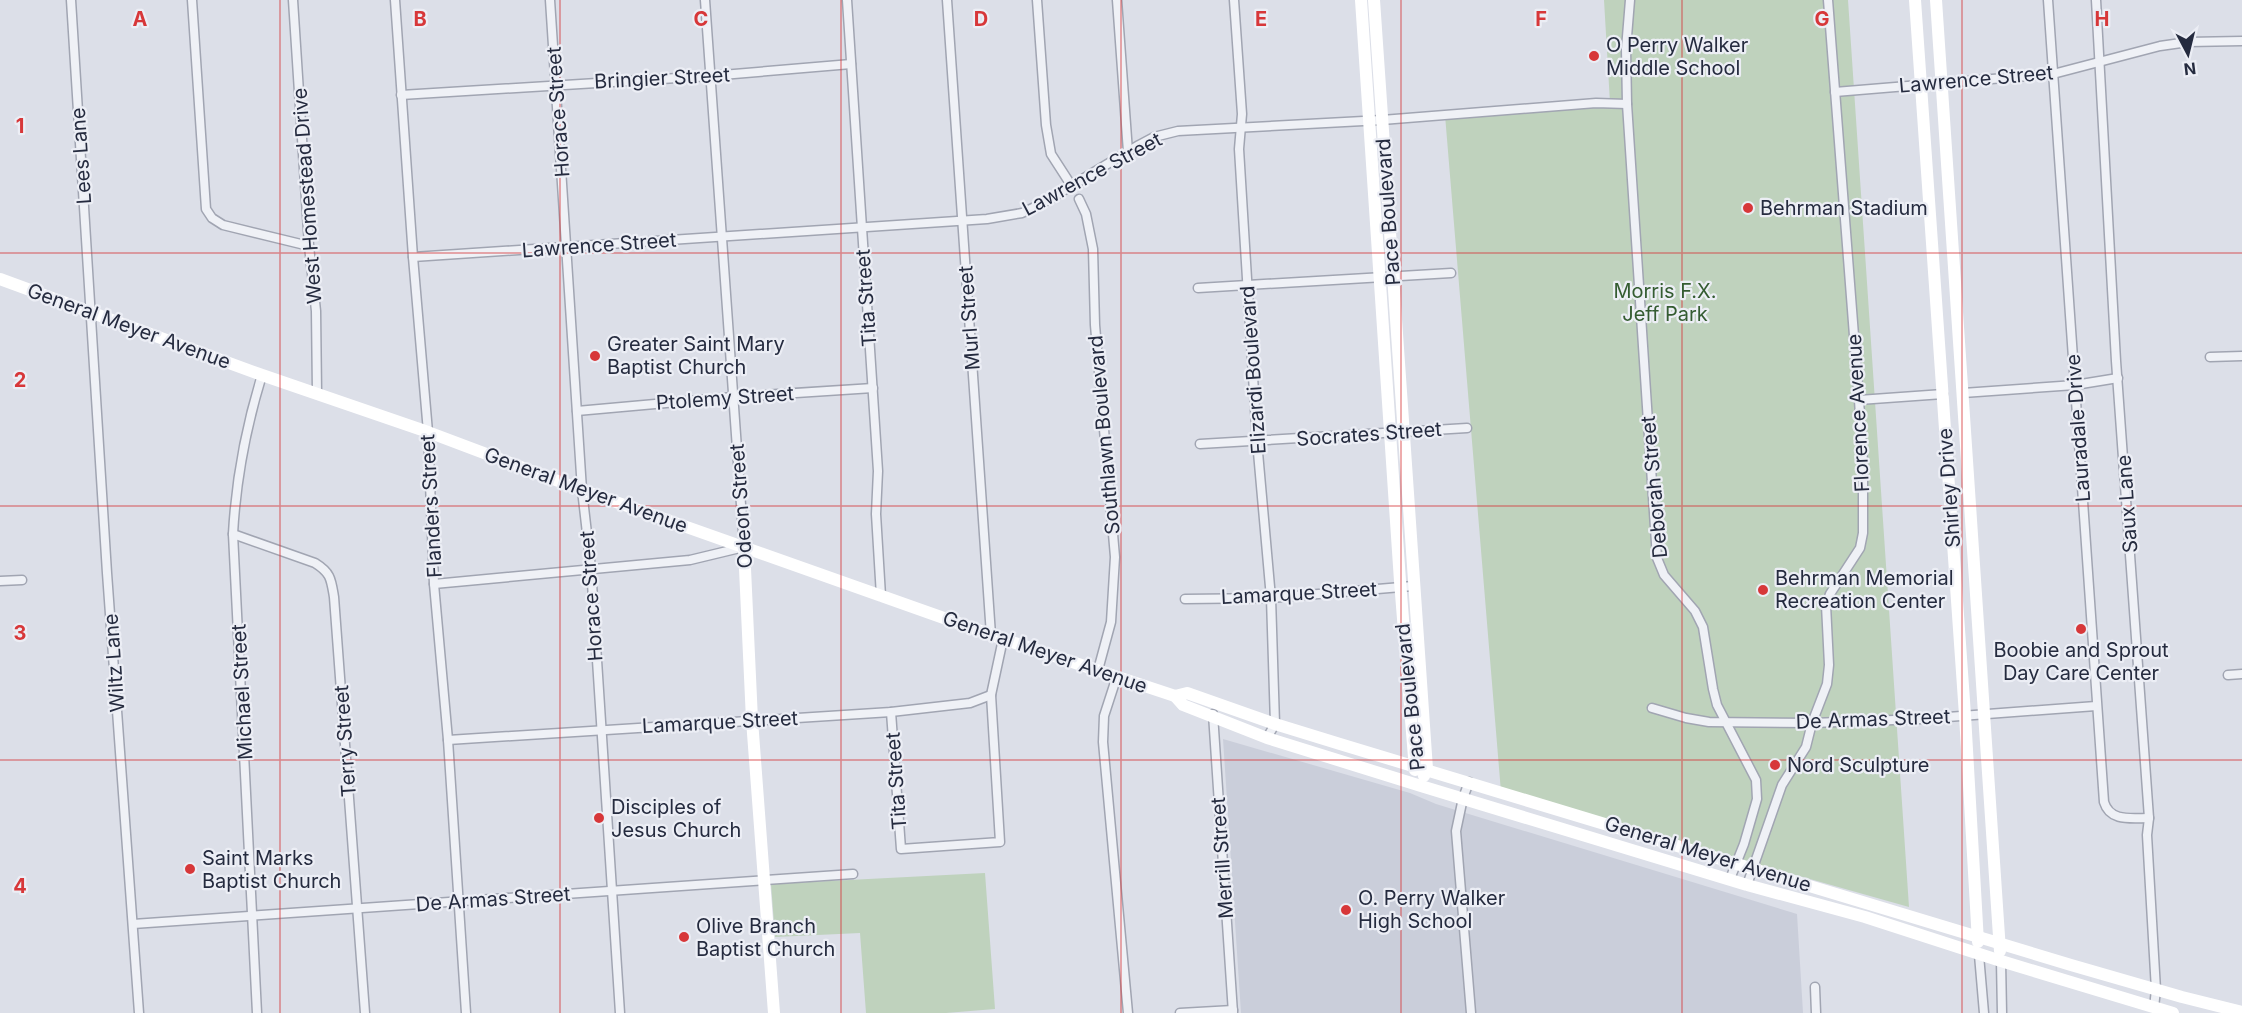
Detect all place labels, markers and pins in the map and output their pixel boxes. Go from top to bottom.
place label: O Perry Walker Middle School [1606,33,1749,80]
marker: O Perry Walker Middle School [1587,49,1601,63]
place label: Behrman Stadium [1760,196,1928,220]
marker: Behrman Stadium [1741,201,1755,215]
place label: Greater Saint Mary Baptist Church [607,332,785,379]
marker: Greater Saint Mary Baptist Church [588,349,602,363]
place label: Behrman Memorial Recreation Center [1775,566,1954,613]
marker: Behrman Memorial Recreation Center [1756,583,1770,597]
marker: Boobie and Sprout Day Care Center [2074,622,2088,636]
place label: Boobie and Sprout Day Care Center [1994,638,2169,685]
place label: Nord Sculpture [1787,753,1930,777]
marker: Nord Sculpture [1768,758,1782,772]
place label: Disciples of Jesus Church [611,795,741,842]
marker: Disciples of Jesus Church [592,811,606,825]
place label: Saint Marks Baptist Church [202,846,341,893]
marker: Saint Marks Baptist Church [183,862,197,876]
place label: O. Perry Walker High School [1358,886,1506,933]
marker: O. Perry Walker High School [1339,903,1353,917]
place label: Olive Branch Baptist Church [696,914,835,961]
marker: Olive Branch Baptist Church [677,930,691,944]

